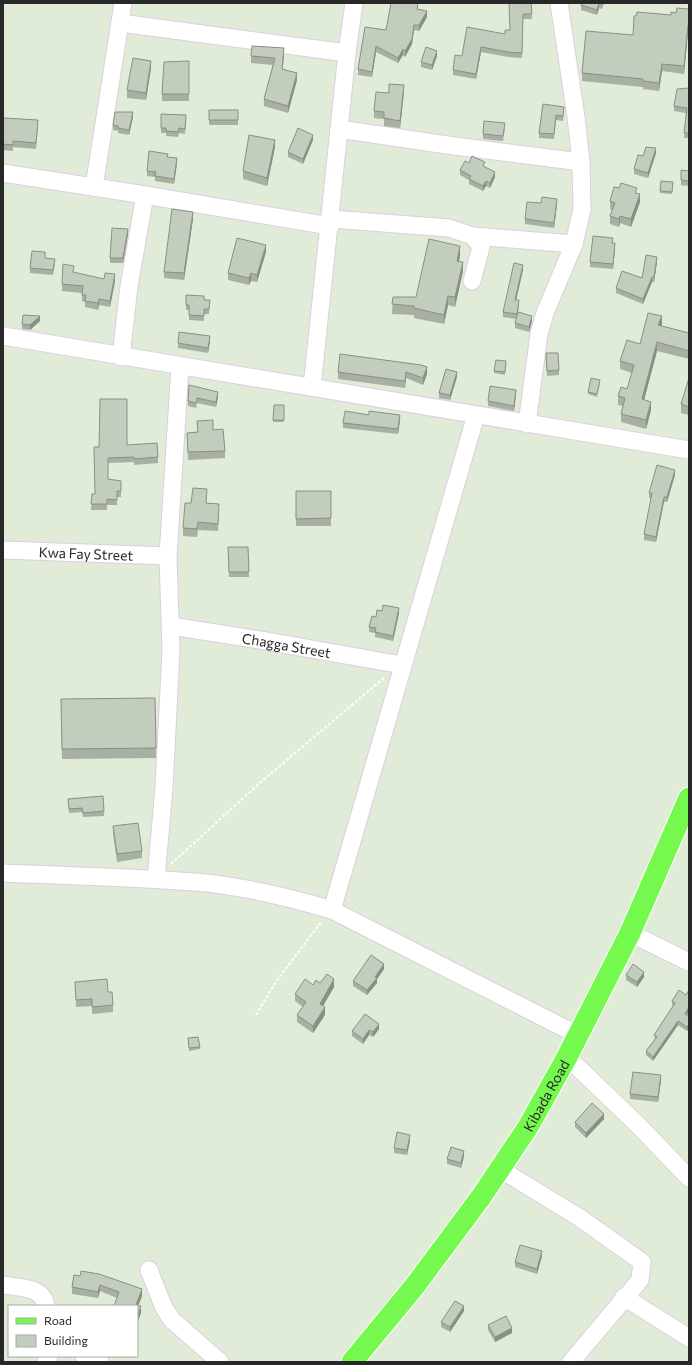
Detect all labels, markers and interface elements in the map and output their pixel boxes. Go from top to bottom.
street label: Kwa Fay Street [38,543,134,563]
street label: Chagga Street [241,629,332,661]
street label: Kibada Road [519,1057,572,1134]
legend [8,1305,138,1357]
text: Road [44,1313,72,1327]
text: Building [44,1333,88,1347]

